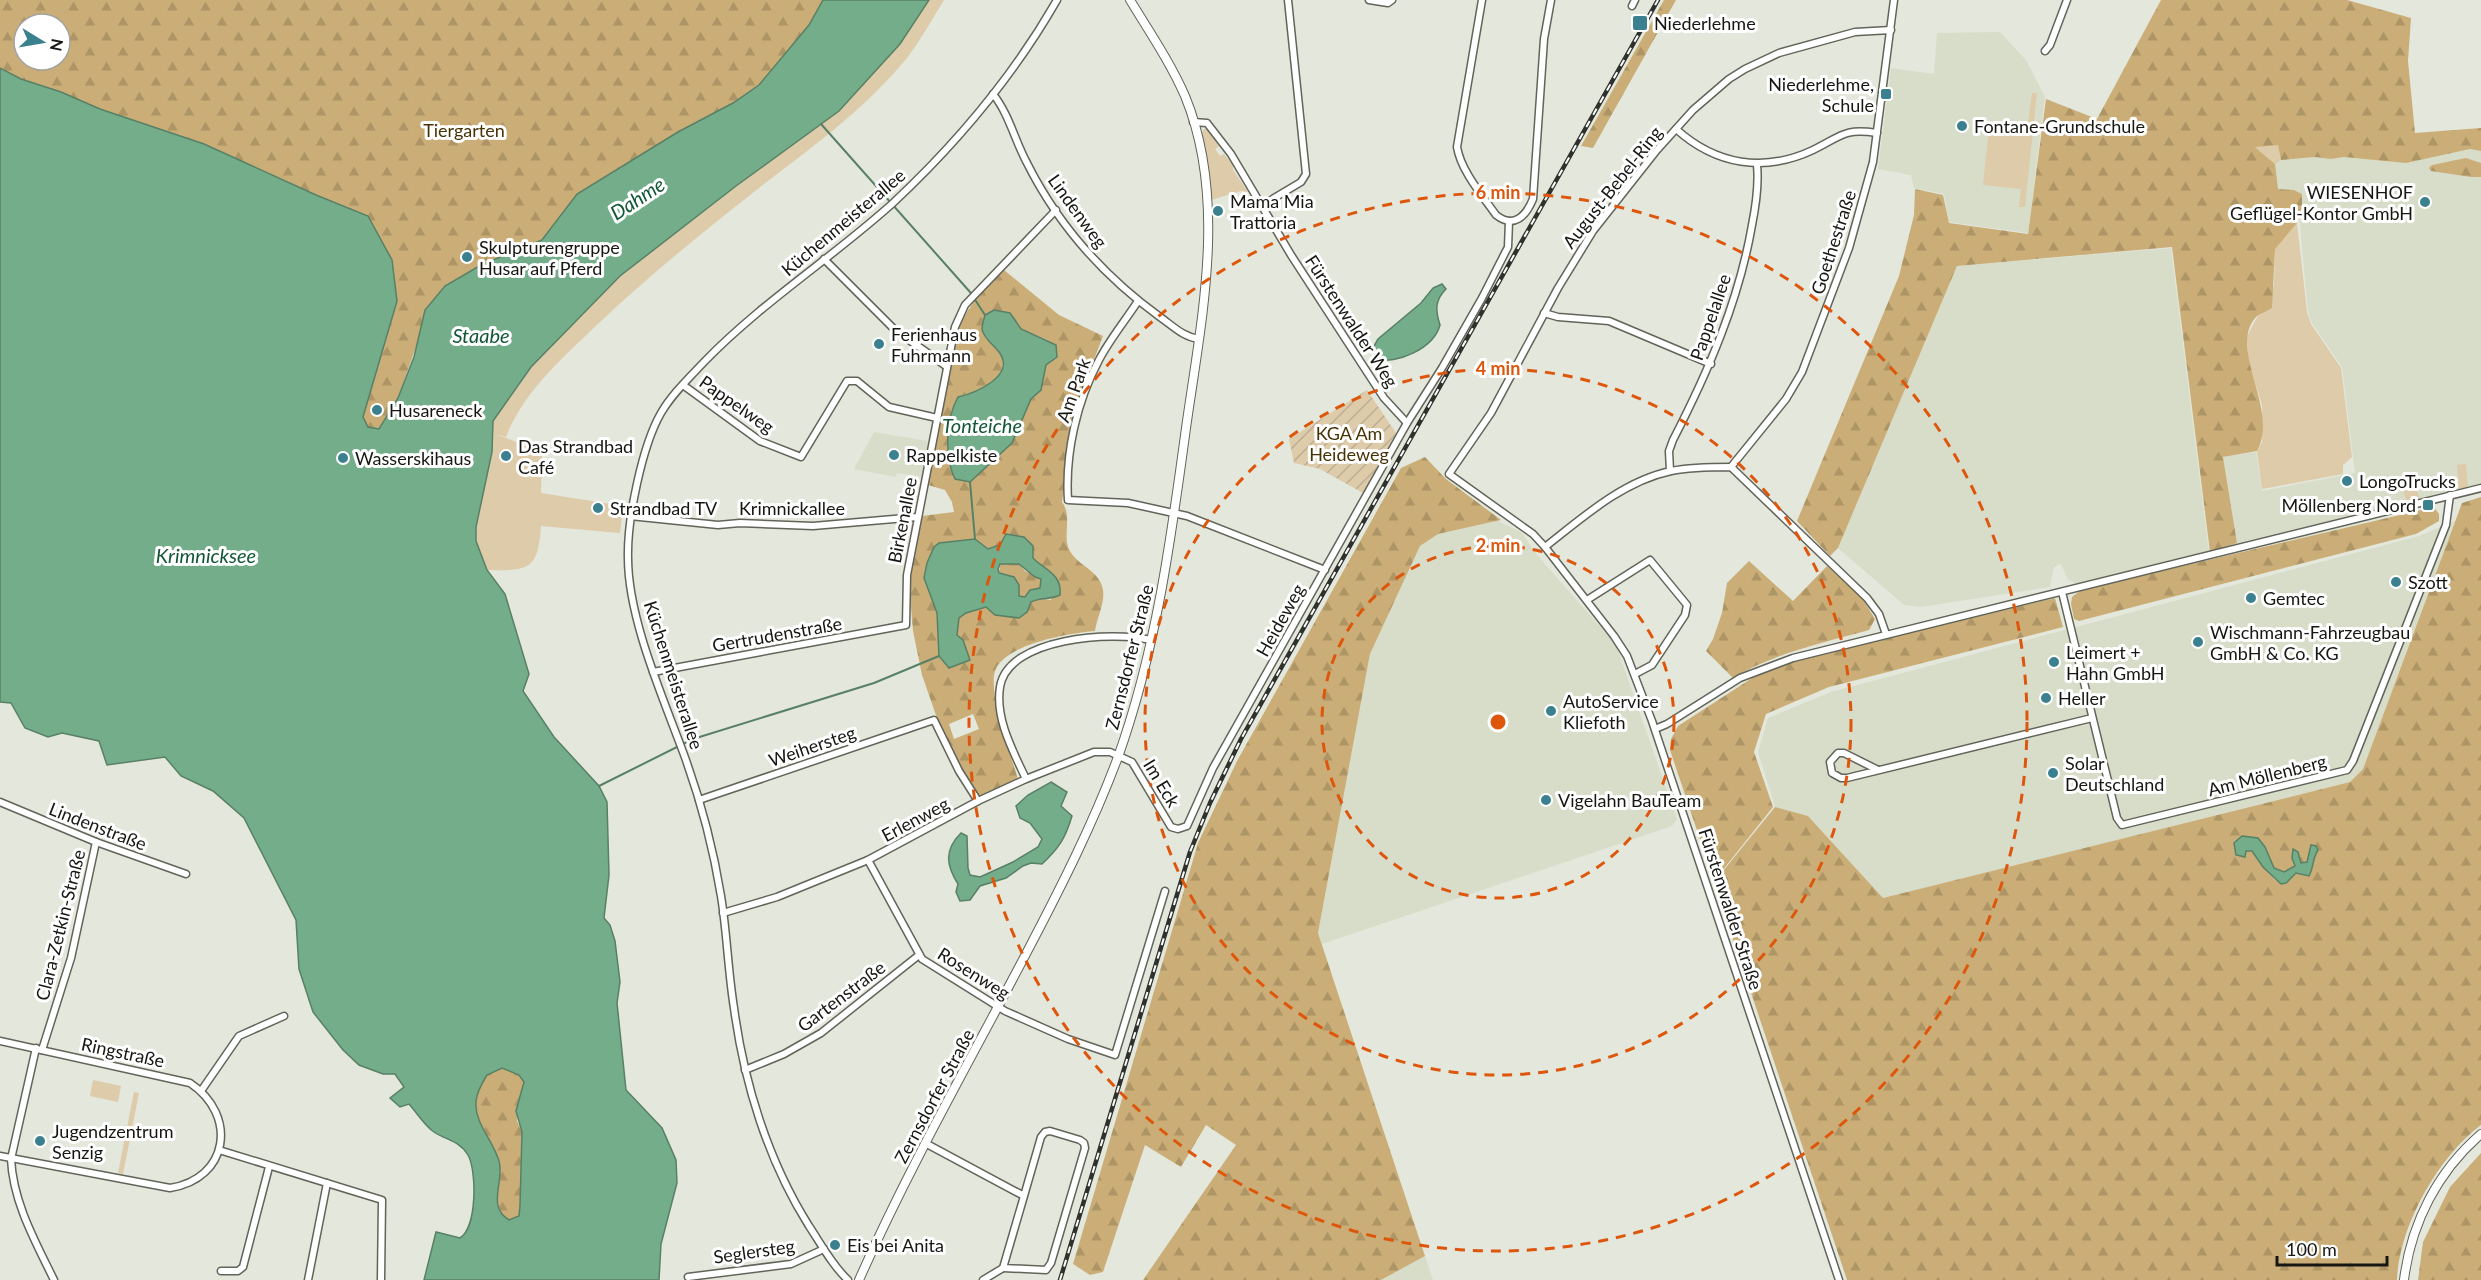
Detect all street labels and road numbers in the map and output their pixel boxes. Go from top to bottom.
street label: August-Bebel-Ring [1558,122,1666,252]
street label: Küchenmeisterallee [777,164,909,280]
street label: Lindenweg [1044,170,1112,252]
street label: Goethestraße [1806,187,1860,297]
street label: Fürstenwalder Weg [1301,251,1403,391]
street label: Pappelallee [1685,271,1735,363]
street label: Am Park [1051,354,1095,425]
street label: Pappelweg [695,370,779,438]
street label: Birkenallee [883,475,921,565]
street label: Krimnickallee [739,497,845,519]
street label: Heideweg [1251,580,1309,660]
street label: Zernsdorfer Straße [1100,582,1158,732]
street label: Küchenmeisterallee [640,598,708,752]
street label: Gertrudenstraße [710,612,844,656]
street label: Weihersteg [766,721,858,771]
street label: Am Möllenberg [2205,750,2329,800]
street label: Im Eck [1139,755,1185,812]
street label: Erlenweg [877,792,953,846]
street label: Lindenstraße [46,797,150,855]
street label: Fürstenwalder Straße [1695,825,1767,993]
street label: Clara-Zetkin-Straße [31,847,89,1003]
street label: Rosenweg [934,942,1014,1004]
street label: Gartenstraße [793,956,889,1036]
street label: Zernsdorfer Straße [889,1025,979,1167]
street label: Ringstraße [79,1032,167,1072]
street label: Seglersteg [712,1234,796,1268]

